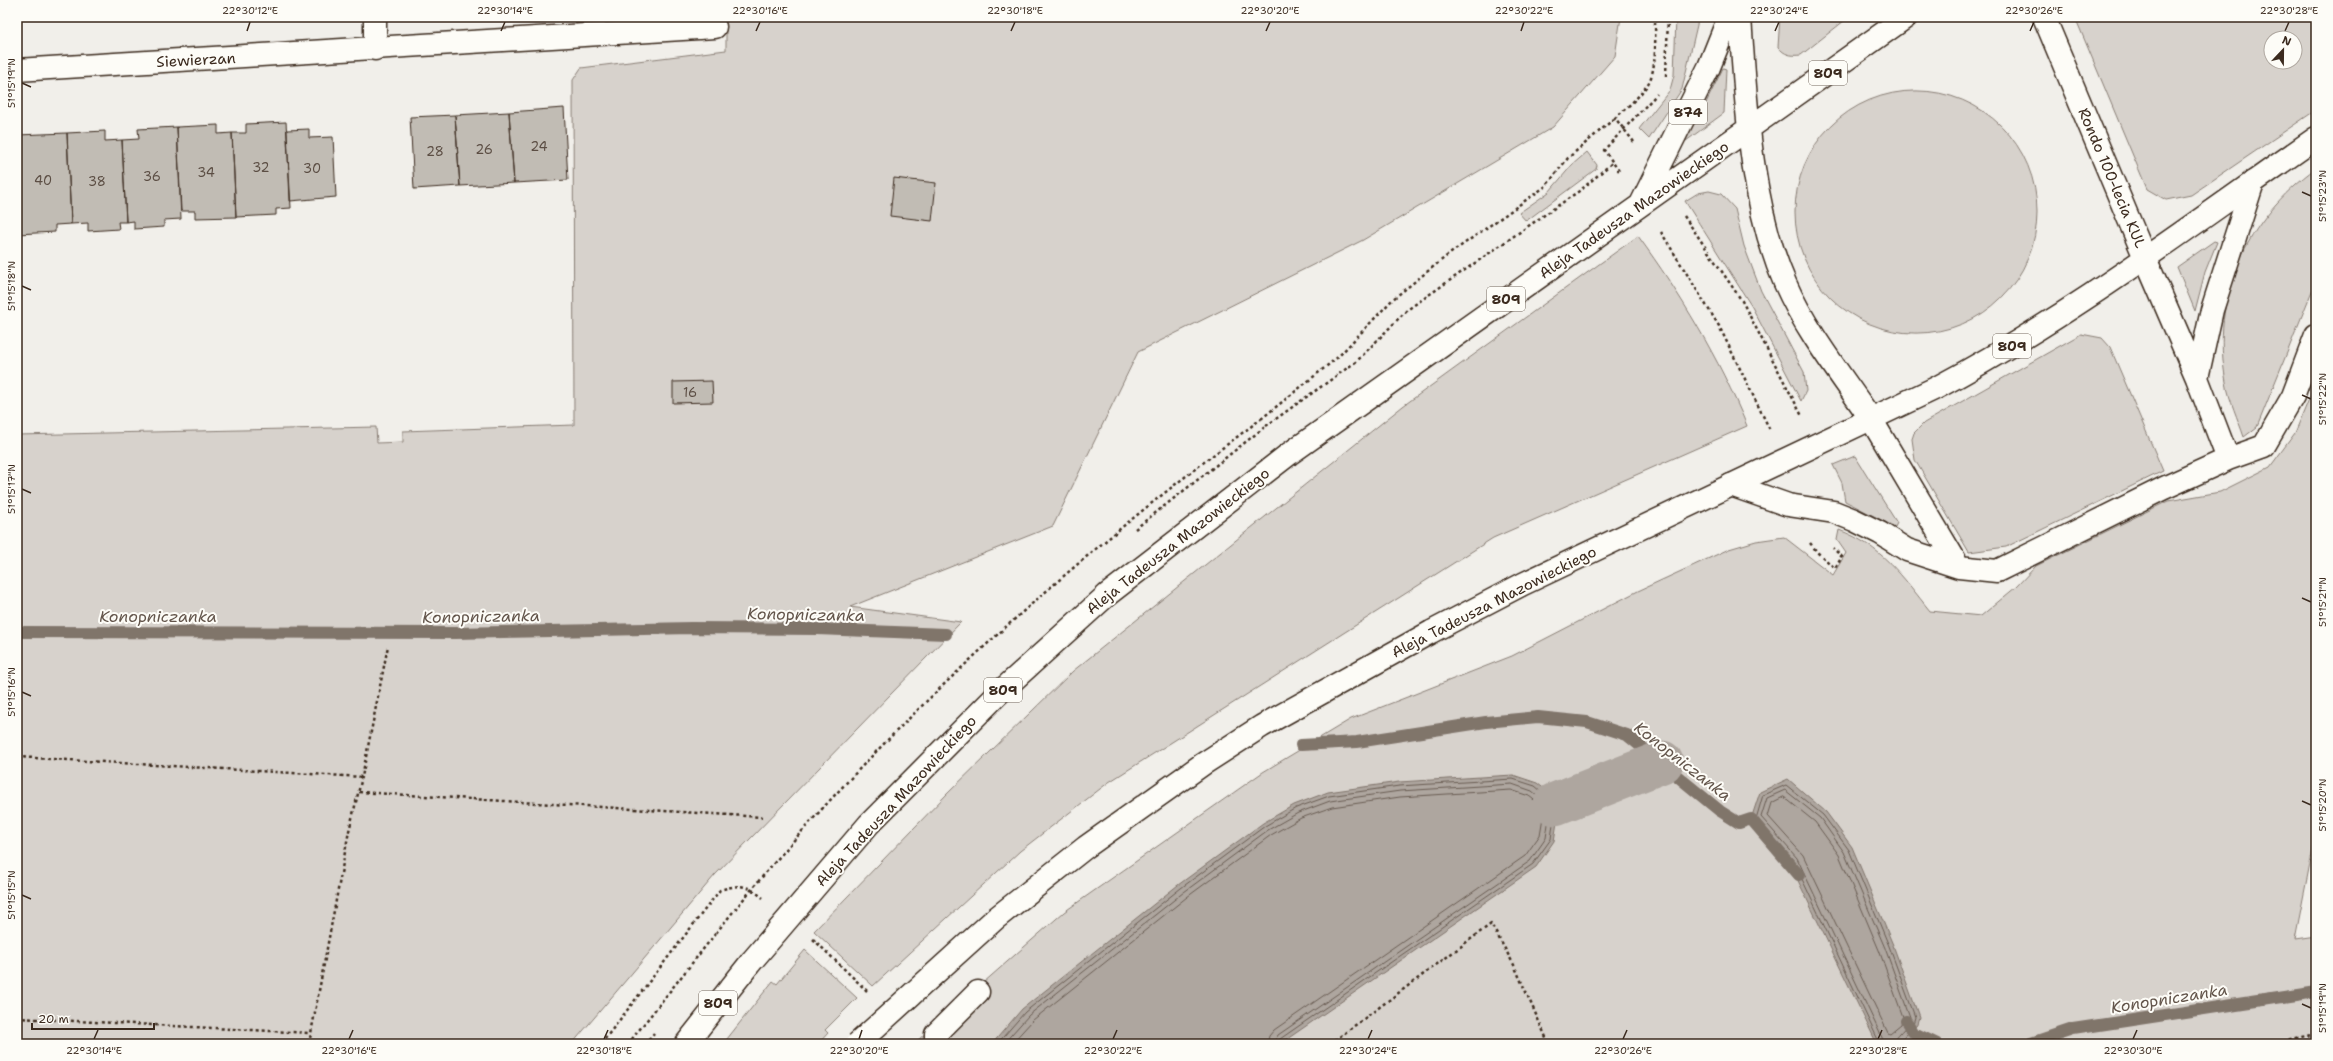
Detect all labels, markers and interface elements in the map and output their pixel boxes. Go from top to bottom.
text: 22°30'12"E [222,4,278,17]
text: 22°30'14"E [477,4,533,17]
text: 22°30'16"E [732,4,788,17]
text: 22°30'18"E [987,4,1043,17]
text: 22°30'20"E [1241,4,1299,17]
text: 22°30'22"E [1495,4,1553,17]
text: 22°30'24"E [1750,4,1808,17]
text: 22°30'26"E [2005,4,2063,17]
text: 22°30'28"E [2260,4,2318,17]
north arrow [2263,30,2303,70]
text: N [2280,33,2294,50]
street label: Siewierzan [156,48,236,72]
text: 51°15'19"N [5,58,18,108]
road number: 809 [1809,61,1847,85]
road number: 874 [1669,100,1707,124]
street label: Rondo 100-lecia KUL [2073,105,2151,251]
street label: Aleja Tadeusza Mazowieckiego [1535,137,1733,283]
house number: 24 [530,138,548,155]
house number: 26 [475,141,493,158]
house number: 28 [426,143,444,160]
house number: 32 [252,159,270,176]
house number: 30 [303,160,321,177]
house number: 34 [197,164,215,181]
house number: 36 [143,168,161,185]
text: 51°15'23"N [2316,170,2329,222]
house number: 40 [34,172,52,189]
house number: 38 [88,173,106,190]
text: 51°15'18"N [5,261,18,311]
road number: 809 [1487,287,1525,311]
road number: 809 [1993,334,2031,358]
text: 51°15'22"N [2316,373,2329,425]
house number: 16 [683,384,697,401]
street label: Aleja Tadeusza Mazowieckiego [1082,463,1274,619]
text: 51°15'17"N [5,464,18,514]
street label: Aleja Tadeusza Mazowieckiego [1388,541,1600,663]
text: 51°15'21"N [2316,577,2329,627]
water label: Konopniczanka [747,603,865,626]
water label: Konopniczanka [422,605,540,628]
water label: Konopniczanka [99,606,217,627]
text: 51°15'16"N [5,667,18,717]
road number: 809 [984,678,1022,702]
street label: Aleja Tadeusza Mazowieckiego [811,711,981,891]
water label: Konopniczanka [1630,717,1736,806]
text: 51°15'20"N [2316,779,2329,831]
text: 51°15'15"N [5,870,18,920]
water label: Konopniczanka [2109,979,2229,1018]
text: 51°15'19"N [2316,983,2329,1033]
road number: 809 [699,991,737,1015]
scale bar [32,1005,154,1031]
text: 20 m [38,1011,69,1027]
text: 22°30'14"E [66,1044,122,1057]
text: 22°30'16"E [321,1044,377,1057]
text: 22°30'18"E [576,1044,632,1057]
text: 22°30'20"E [830,1044,888,1057]
text: 22°30'22"E [1084,1044,1142,1057]
text: 22°30'24"E [1339,1044,1397,1057]
text: 22°30'26"E [1594,1044,1652,1057]
text: 22°30'28"E [1849,1044,1907,1057]
text: 22°30'30"E [2103,1044,2163,1057]

